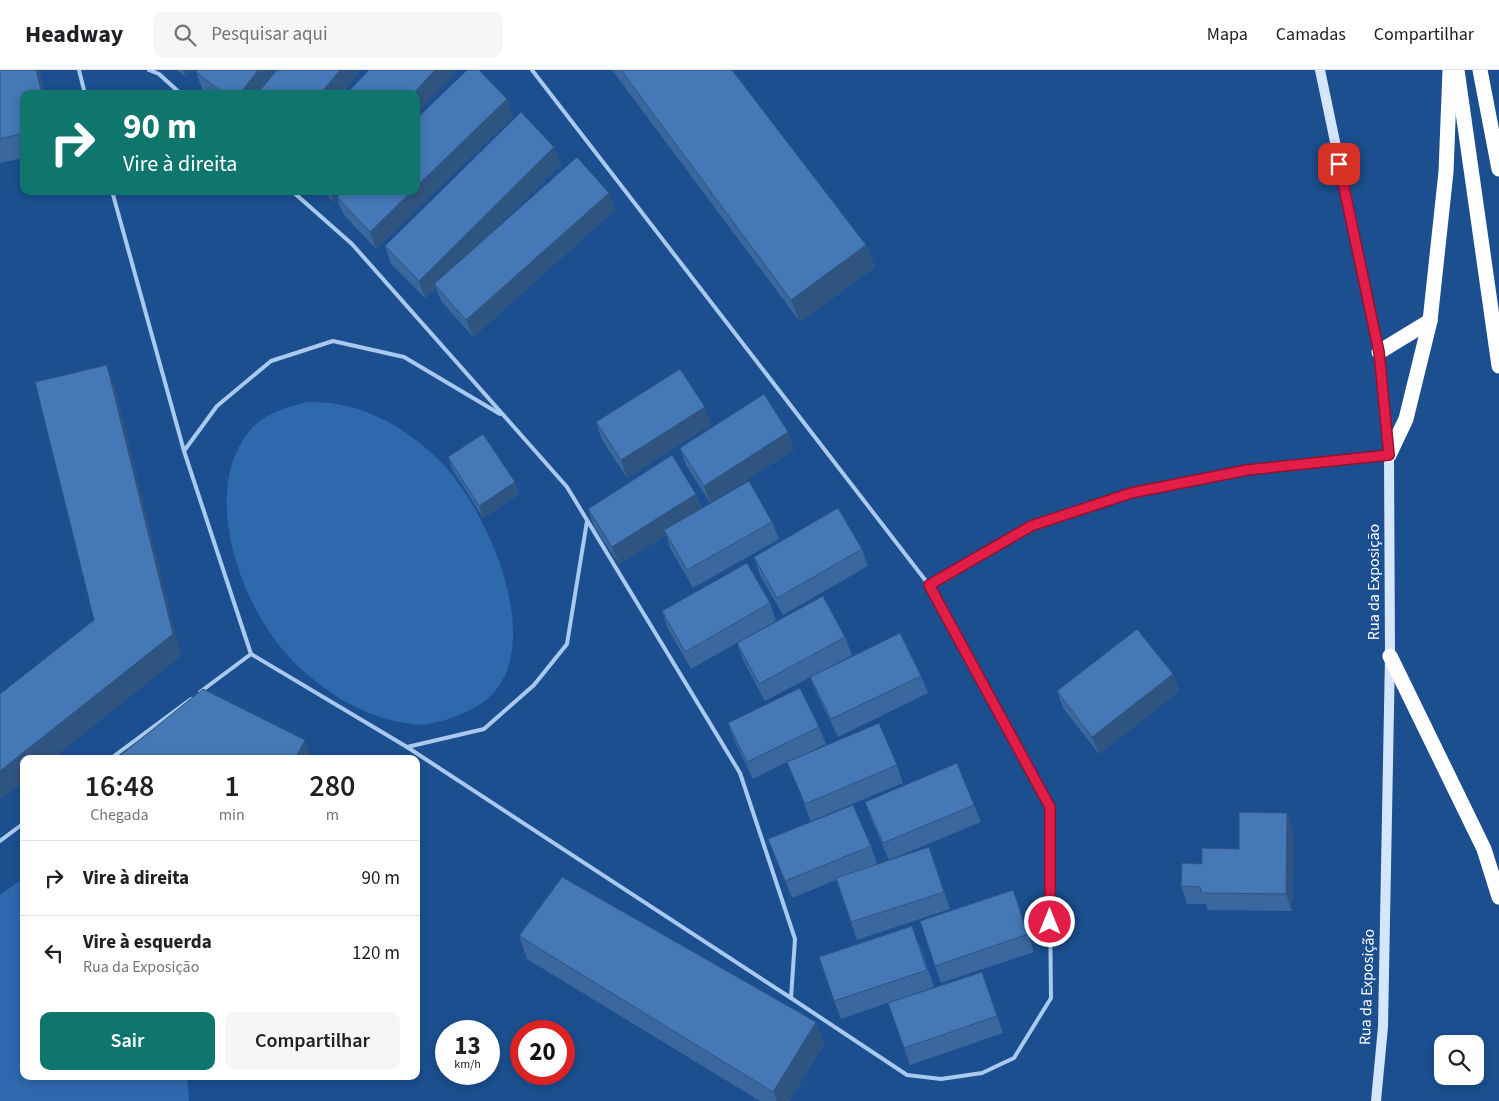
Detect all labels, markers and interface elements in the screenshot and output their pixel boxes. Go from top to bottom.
search box [153,12,503,57]
text: Headway [25,17,123,52]
icon: search [171,21,199,49]
text: Pesquisar aqui [211,21,328,48]
text: Mapa [1207,22,1248,47]
text: Camadas [1276,22,1346,47]
text: Compartilhar [1374,22,1474,47]
text: 90 m [123,102,197,152]
icon: right [40,110,105,175]
pin [1318,143,1360,185]
text: Vire à direita [123,148,237,180]
icon: arrive [1325,150,1353,178]
street label: Rua da Exposição [1363,524,1385,640]
text: 16:48 [85,765,154,808]
text: 1 [224,765,240,808]
text: 280 [309,765,355,808]
text: Chegada [90,804,149,826]
text: min [219,804,245,826]
text: m [326,804,339,826]
icon: right [40,864,68,892]
text: Vire à direita [83,865,189,892]
text: 90 m [362,865,400,892]
position arrow [1023,895,1075,947]
street label: Rua da Exposição [1354,928,1380,1046]
text: Vire à esquerda [83,929,212,956]
icon: left [40,939,68,967]
text: 120 m [352,940,400,967]
text: Rua da Exposição [83,956,199,978]
button: Sair [40,1012,215,1070]
button: Compartilhar [225,1012,400,1070]
speed limit sign: 20 [510,1020,575,1085]
text: 13 [454,1028,481,1064]
map controls [1434,1035,1484,1085]
button: search [1434,1035,1484,1085]
text: km/h [454,1056,481,1073]

